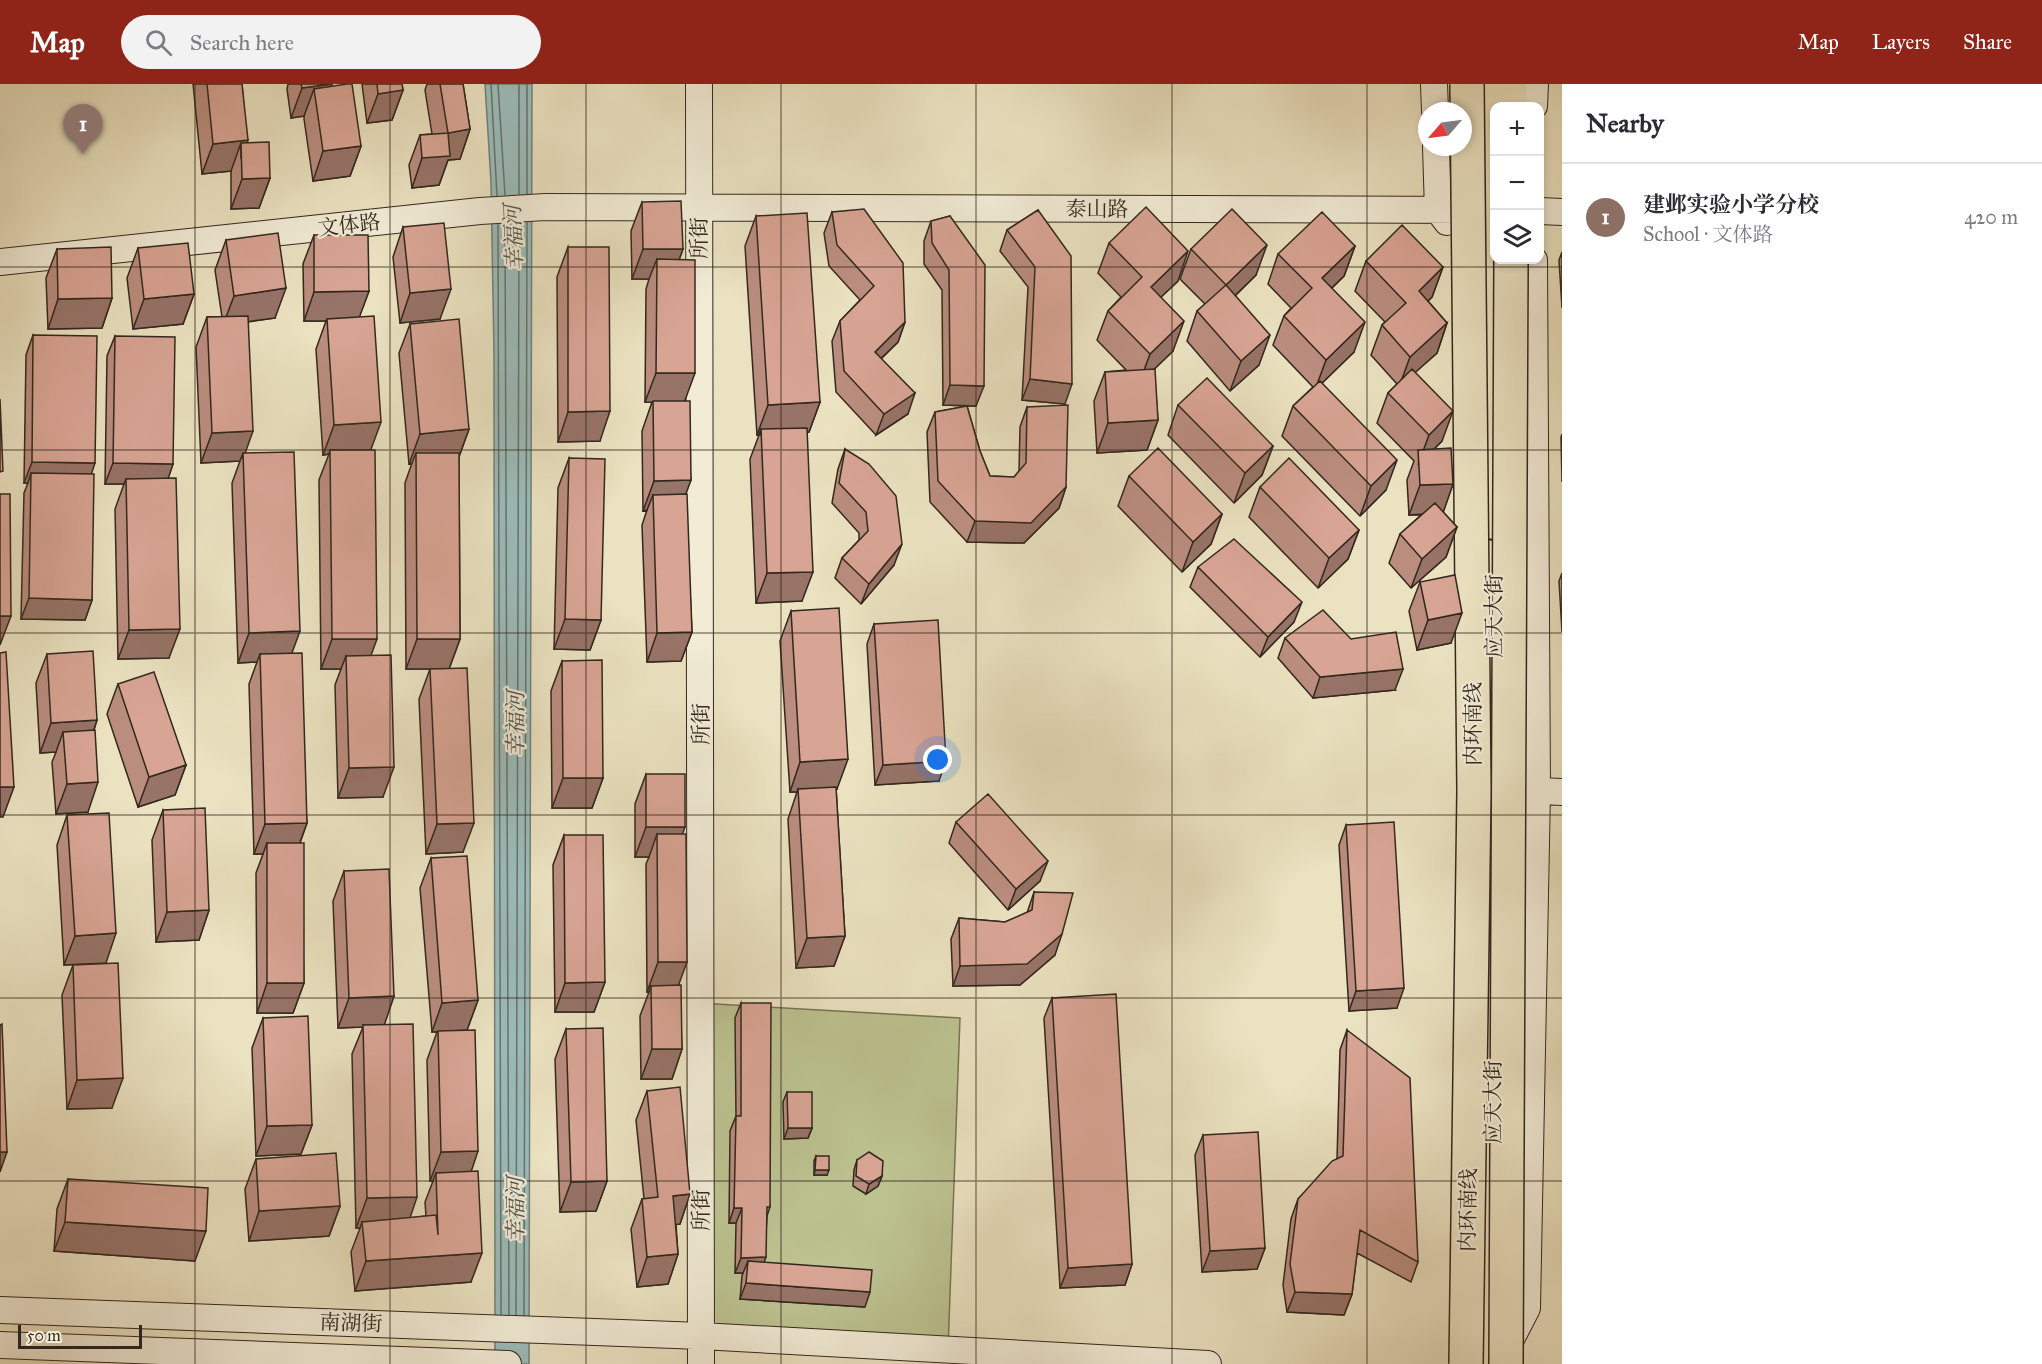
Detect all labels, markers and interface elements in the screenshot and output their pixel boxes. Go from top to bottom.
search box [121,15,541,69]
text: Map [30,25,85,60]
icon: search [142,26,175,59]
text: Search here [190,29,294,56]
text: Map [1798,29,1839,55]
text: Layers [1872,29,1930,55]
text: Share [1963,29,2012,55]
north arrow [1418,102,1472,156]
map controls [1490,102,1544,264]
button: + [1490,102,1544,156]
pin: 1 [64,104,103,154]
text: Nearby [1586,107,1664,139]
button: − [1490,156,1544,210]
text: 建邺实验小学分校 [1643,191,1819,218]
street label: 泰山路 [1066,196,1129,222]
water label: 幸福河 [499,201,528,271]
text: 1 [1602,205,1609,229]
text: 420 m [1964,205,2018,229]
street label: 文体路 [316,209,382,241]
button: layers [1490,210,1544,264]
street label: 所街 [686,217,712,259]
text: School · 文体路 [1643,222,1773,246]
street label: 应天大街 [1481,574,1507,658]
street label: 内环南线 [1460,682,1486,766]
water label: 幸福河 [502,687,529,757]
street label: 所街 [688,703,714,745]
your location [923,745,952,774]
street label: 应天大街 [1480,1060,1506,1144]
street label: 内环南线 [1454,1168,1482,1252]
water label: 幸福河 [502,1173,529,1243]
street label: 所街 [688,1189,714,1231]
street label: 南湖街 [319,1309,383,1337]
scale bar [18,1322,142,1350]
text: 50 m [27,1326,61,1345]

